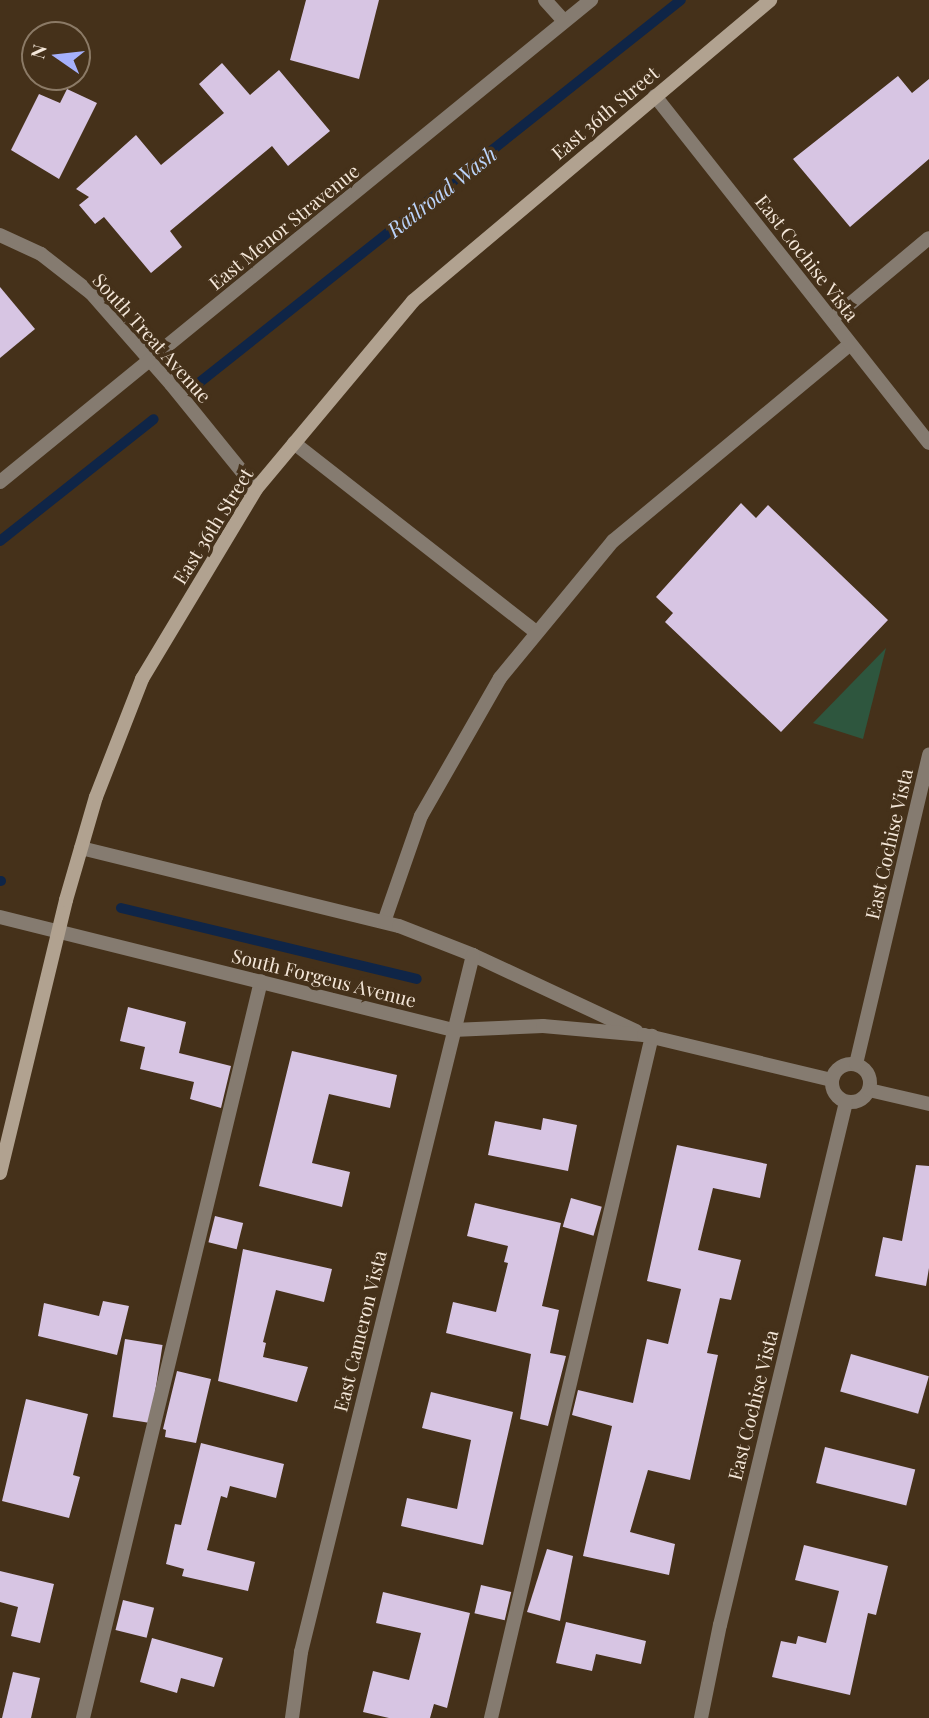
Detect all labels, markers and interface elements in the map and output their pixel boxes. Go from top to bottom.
north arrow [21,21,91,91]
text: N [23,42,52,61]
street label: East 36th Street [547,62,663,164]
water label: Railroad Wash [381,140,501,242]
street label: East Menor Stravenue [204,159,364,295]
street label: East Cochise Vista [750,190,864,326]
street label: South Treat Avenue [88,268,216,408]
street label: East 36th Street [168,464,258,588]
street label: East Cochise Vista [860,766,918,922]
street label: South Forgeus Avenue [229,944,419,1012]
street label: East Cameron Vista [329,1248,391,1414]
street label: East Cochise Vista [723,1327,783,1483]

